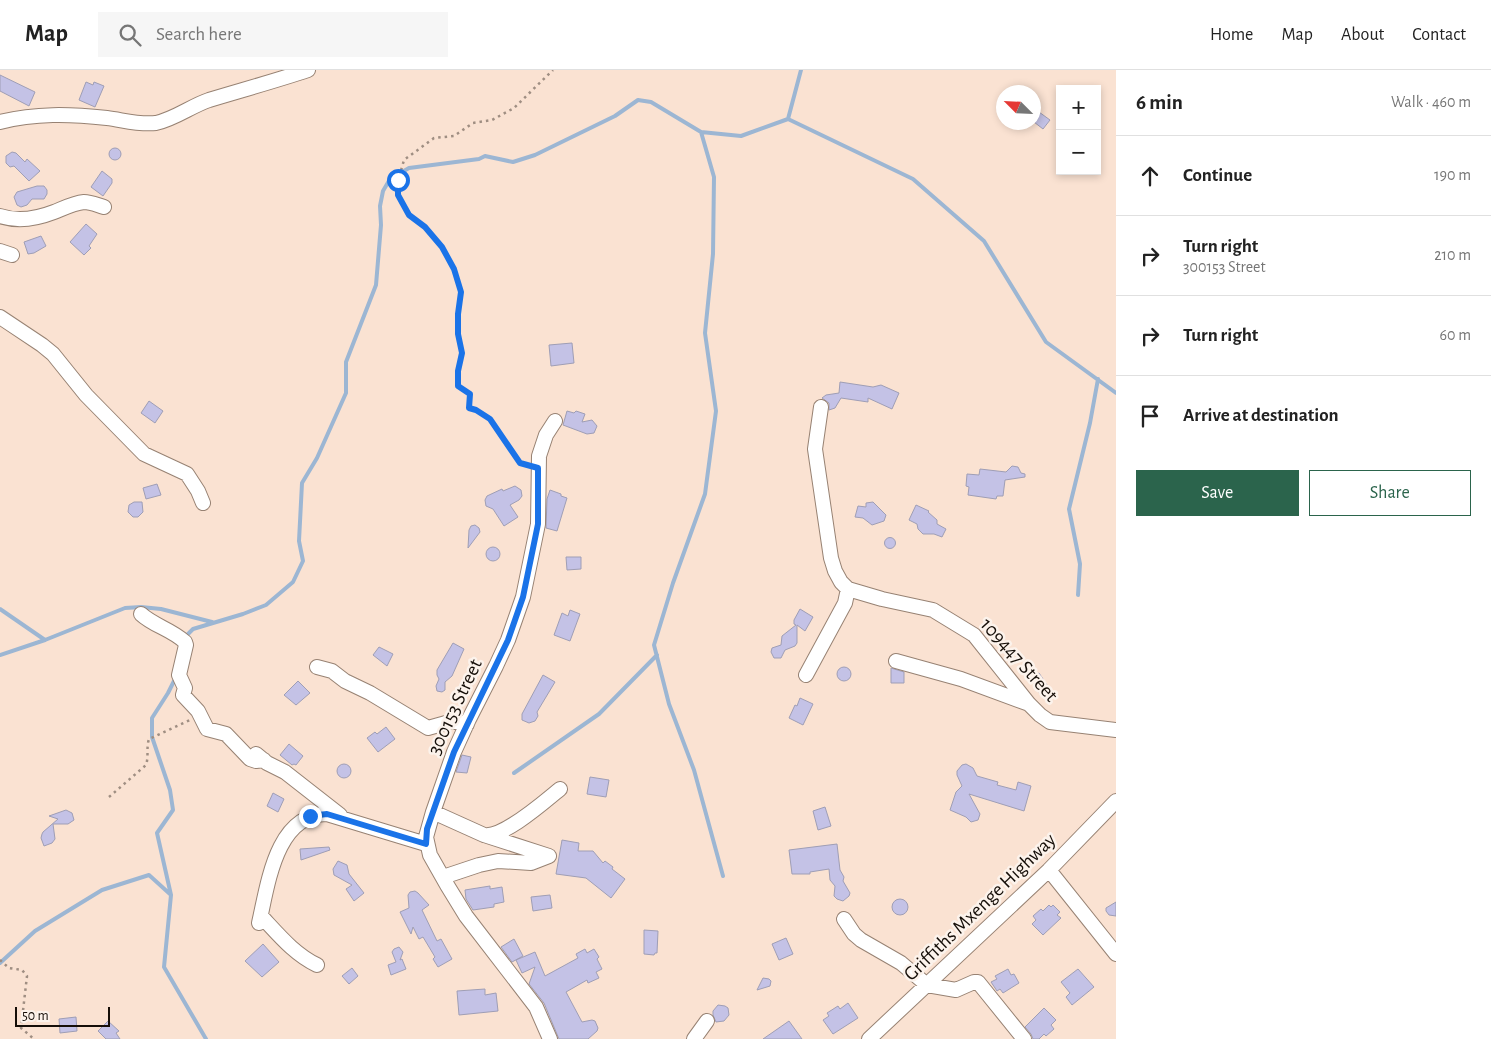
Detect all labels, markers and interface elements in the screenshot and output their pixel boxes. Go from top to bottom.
search box [98,12,448,57]
icon: search [116,21,144,49]
text: Map [25,22,68,46]
text: Search here [156,25,242,44]
text: Home [1210,26,1253,44]
text: Map [1281,26,1313,44]
text: About [1341,26,1384,44]
text: Contact [1412,26,1466,44]
north arrow [996,85,1041,130]
map controls [1056,85,1101,175]
button: + [1056,85,1101,130]
text: 6 min [1136,92,1183,113]
text: Walk · 460 m [1391,94,1471,110]
button: − [1056,130,1101,175]
icon: ahead [1136,162,1164,190]
text: Continue [1183,166,1252,185]
text: 190 m [1434,167,1471,183]
route start [387,169,410,192]
text: Turn right [1183,237,1258,256]
icon: right [1136,242,1164,270]
text: 210 m [1434,247,1471,263]
text: 300153 Street [1183,259,1266,275]
icon: right [1136,322,1164,350]
text: Turn right [1183,326,1258,345]
text: 60 m [1440,327,1471,343]
icon: arrive [1136,402,1164,430]
text: Arrive at destination [1183,406,1339,425]
button: Save [1136,470,1299,516]
button: Share [1309,470,1471,516]
street label: 109447 Street [977,614,1062,706]
street label: 300153 Street [424,655,486,758]
route end [299,805,322,828]
street label: Griffiths Mxenge Highway [900,829,1060,985]
scale bar [15,1004,110,1027]
text: 50 m [22,1009,49,1023]

